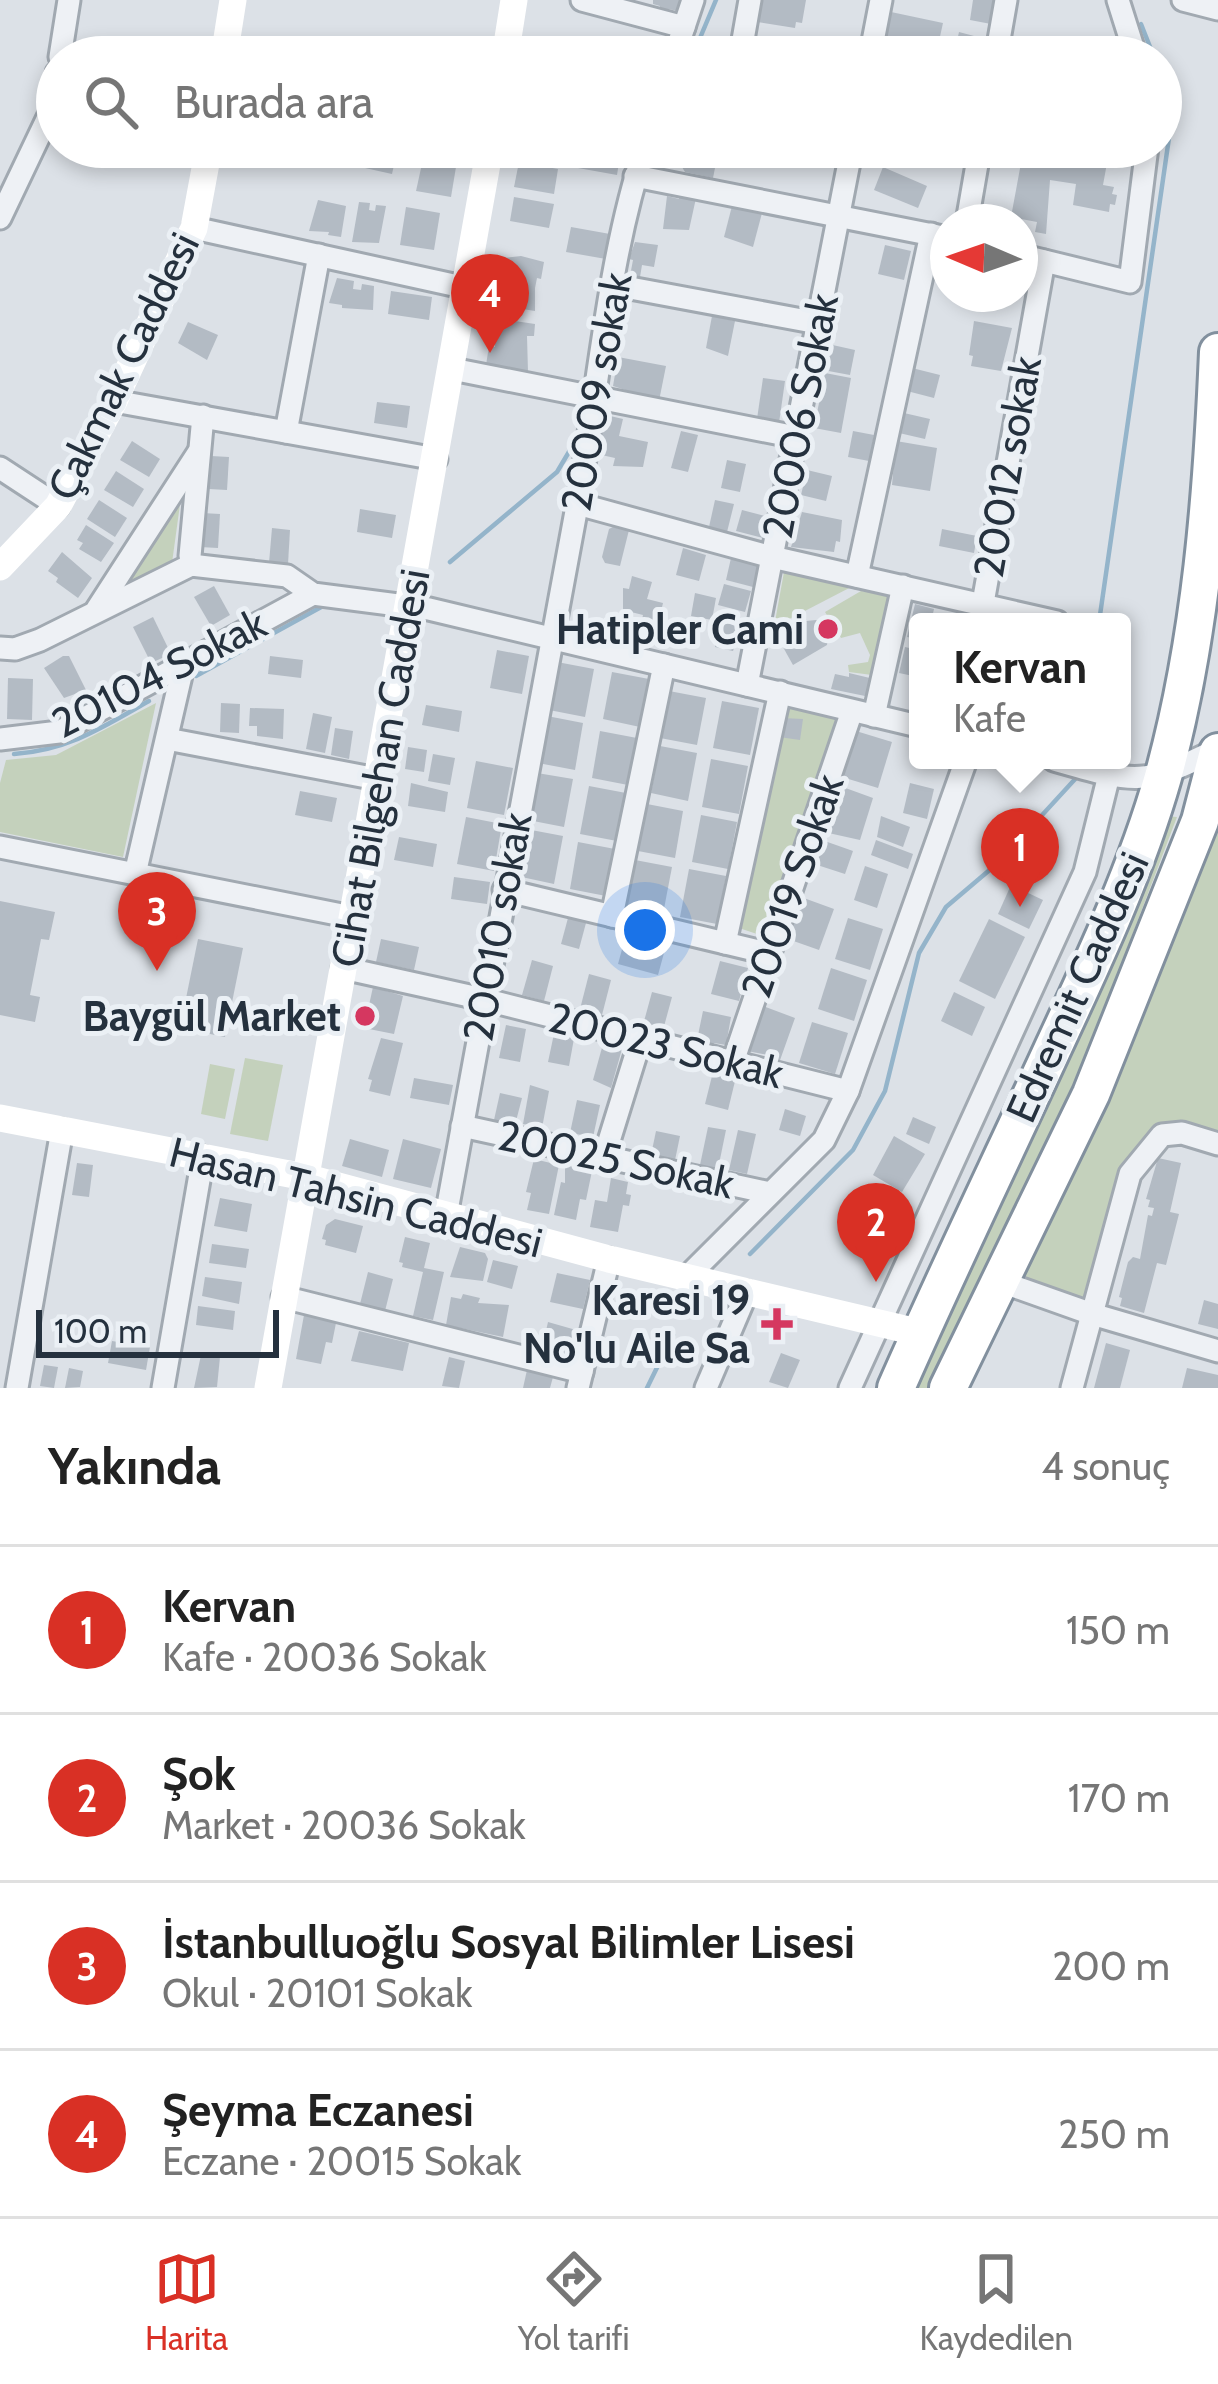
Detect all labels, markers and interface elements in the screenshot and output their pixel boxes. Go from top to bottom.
search box [36,36,1182,168]
icon: search [78,69,144,135]
text: Burada ara [174,75,374,129]
north arrow [930,204,1038,312]
street label: Çakmak Caddesi [36,224,210,508]
pin: 4 [451,254,529,353]
street label: 20009 sokak [549,268,643,515]
street label: 20006 Sokak [751,289,849,543]
street label: 20012 sokak [962,352,1052,582]
street label: Cihat Bilgehan Caddesi [319,565,441,971]
street label: 20104 Sokak [43,597,275,749]
place label: Hatipler Cami [556,603,804,655]
popup [909,613,1131,769]
marker: Hatipler Cami [815,616,841,642]
text: Kervan [953,640,1087,694]
text: Kafe [953,694,1026,742]
street label: 20019 Sokak [730,767,855,1005]
street label: 20010 sokak [451,808,543,1045]
pin: 1 [981,808,1059,907]
street label: Edremit Caddesi [994,844,1160,1130]
pin: 3 [118,872,196,971]
your location [615,900,675,960]
place label: Baygül Market [83,990,341,1042]
street label: 20023 Sokak [543,991,789,1099]
marker: Baygül Market [352,1003,378,1029]
street label: 20025 Sokak [493,1109,739,1209]
street label: Hasan Tahsin Caddesi [164,1126,548,1268]
pin: 2 [837,1183,915,1282]
place label: Karesi 19 No'lu Aile Sa [523,1274,750,1374]
scale bar [36,1304,279,1357]
marker: Karesi 19 No'lu Aile Sa [761,1308,793,1340]
text: 100 m [54,1311,147,1351]
text: Yakında [48,1435,221,1497]
text: 4 sonuç [1041,1442,1170,1490]
text: Kervan [162,1579,296,1633]
text: 1 [80,1606,94,1654]
text: 150 m [1066,1606,1170,1654]
text: Kafe · 20036 Sokak [162,1633,487,1681]
text: Şok [162,1747,236,1801]
text: 2 [77,1774,97,1822]
text: 170 m [1068,1774,1170,1822]
text: Market · 20036 Sokak [162,1801,526,1849]
text: İstanbulluoğlu Sosyal Bilimler Lisesi [162,1915,855,1969]
text: 3 [76,1942,98,1990]
text: 200 m [1052,1942,1170,1990]
text: Okul · 20101 Sokak [162,1969,473,2017]
text: Şeyma Eczanesi [162,2083,474,2137]
text: 4 [75,2110,99,2158]
text: 250 m [1058,2110,1170,2158]
text: Eczane · 20015 Sokak [162,2137,522,2185]
tab: Harita [145,2246,228,2358]
tab: Yol tarifi [518,2246,630,2358]
tab: Kaydedilen [919,2246,1073,2358]

